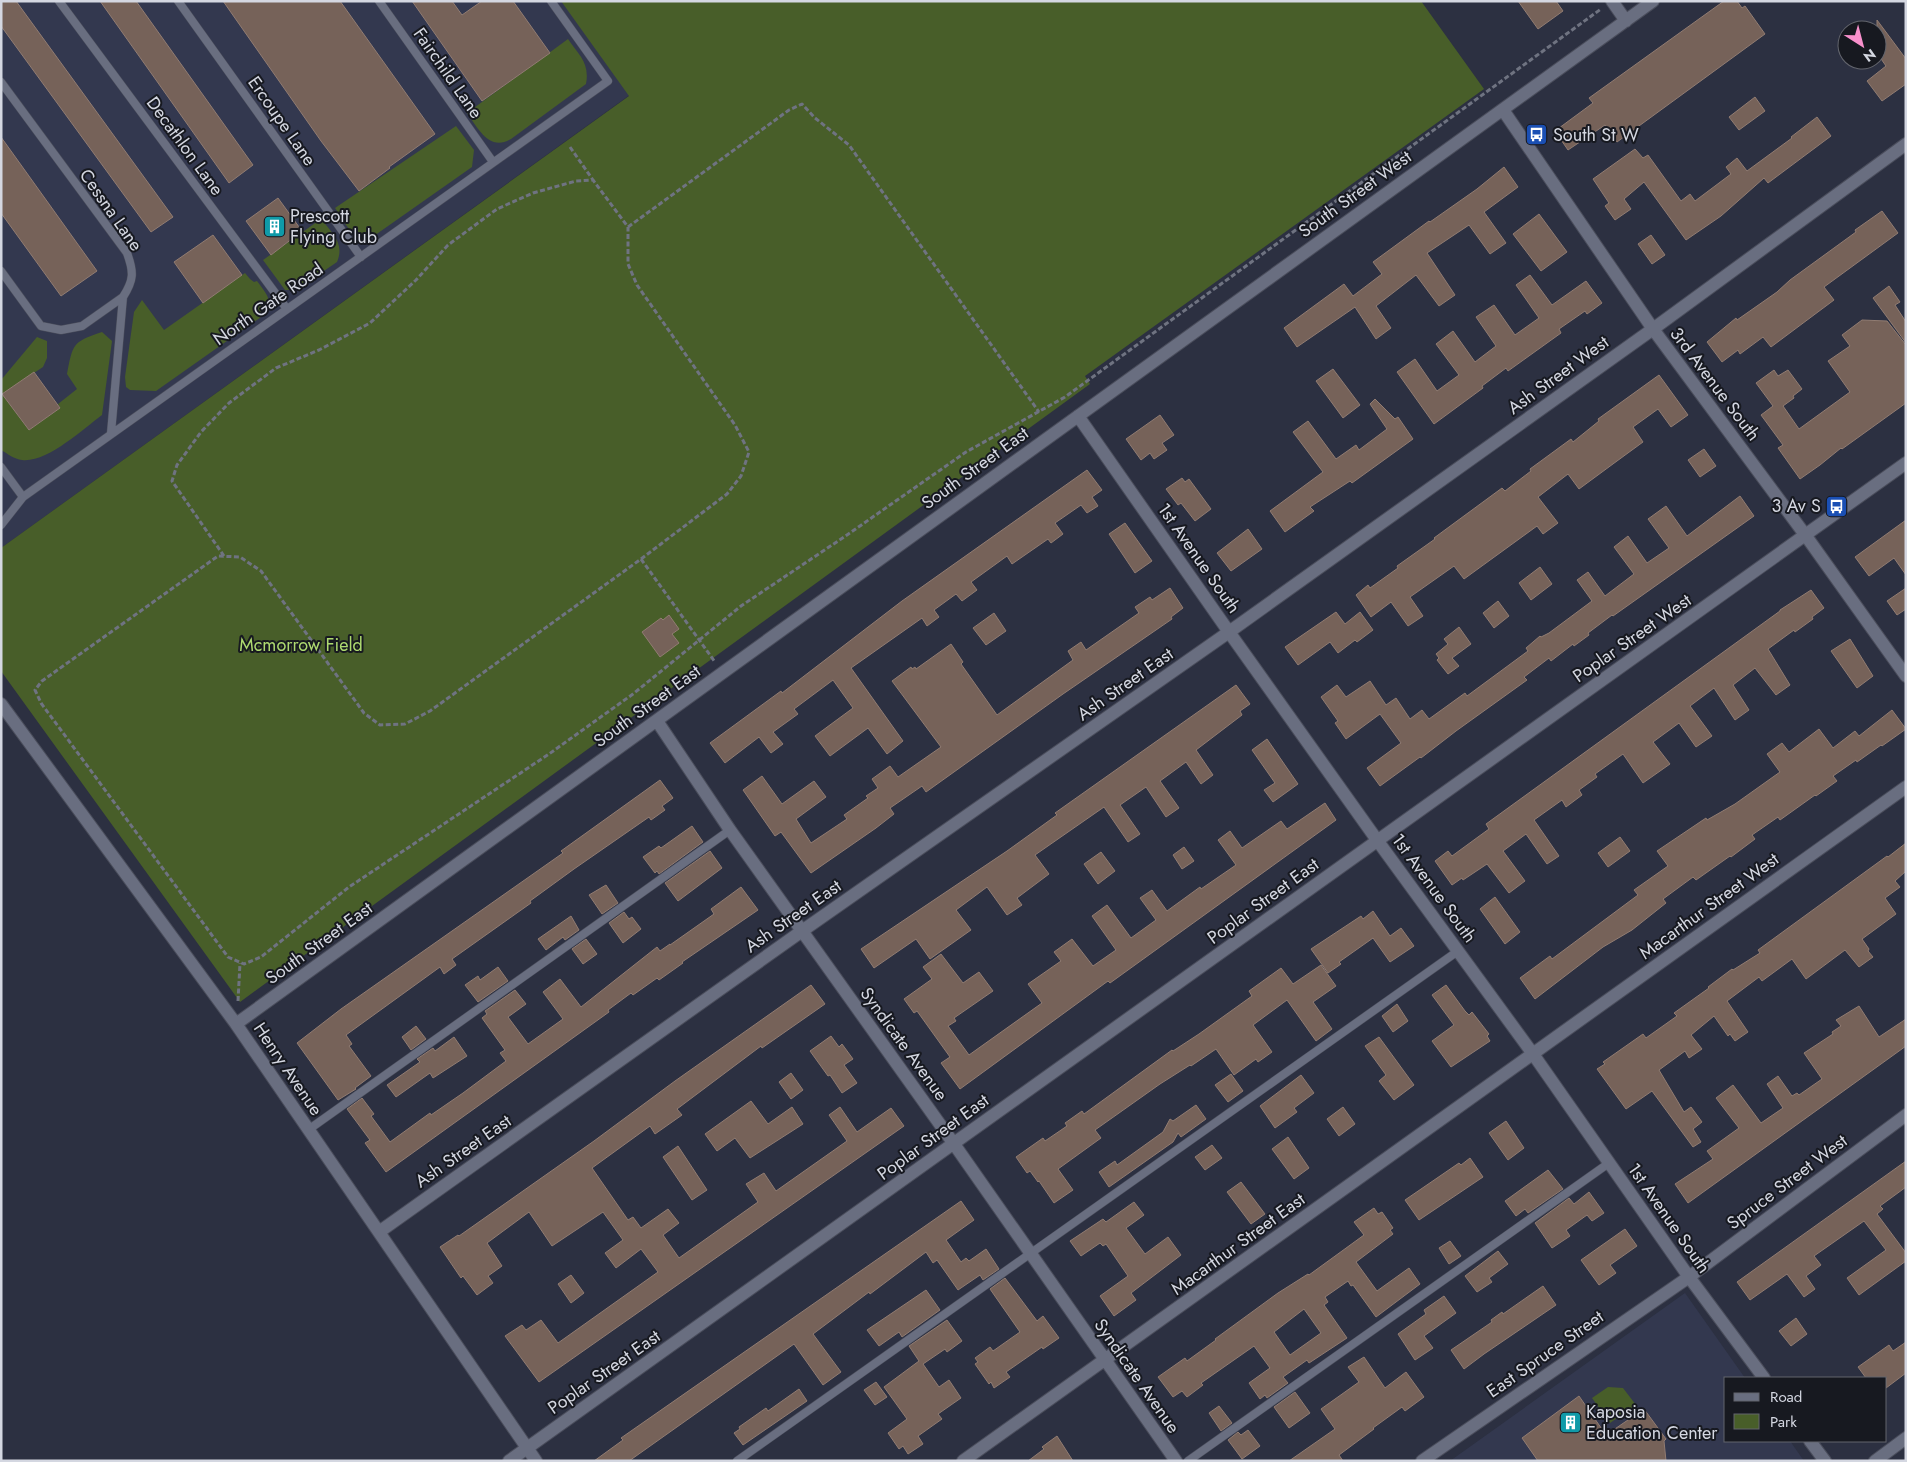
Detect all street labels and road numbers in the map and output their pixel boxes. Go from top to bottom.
street label: Fairchild Lane [407,22,489,124]
street label: Ercoupe Lane [241,71,323,171]
street label: Decathlon Lane [140,91,230,201]
street label: South Street West [1293,144,1417,244]
street label: Cessna Lane [73,164,149,256]
street label: North Gate Road [207,256,329,352]
street label: 3rd Avenue South [1664,322,1766,446]
street label: Ash Street West [1502,329,1615,421]
street label: South Street East [916,420,1034,516]
street label: 1st Avenue South [1151,498,1247,618]
street label: Poplar Street West [1567,587,1697,689]
street label: Ash Street East [1071,641,1179,727]
street label: South Street East [588,658,706,754]
street label: 1st Avenue South [1385,828,1483,948]
street label: Macarthur Street West [1634,846,1785,966]
street label: Poplar Street East [1202,851,1325,950]
street label: Ash Street East [739,873,847,959]
street label: South Street East [260,895,378,991]
street label: Syndicate Avenue [854,982,954,1106]
street label: Henry Avenue [247,1017,329,1121]
street label: Poplar Street East [872,1087,995,1186]
street label: Ash Street East [409,1108,517,1194]
street label: Spruce Street West [1721,1128,1853,1236]
street label: 1st Avenue South [1621,1158,1717,1278]
street label: Macarthur Street East [1166,1186,1311,1302]
street label: East Spruce Street [1481,1304,1609,1404]
street label: Syndicate Avenue [1088,1313,1186,1439]
street label: Poplar Street East [542,1323,666,1421]

